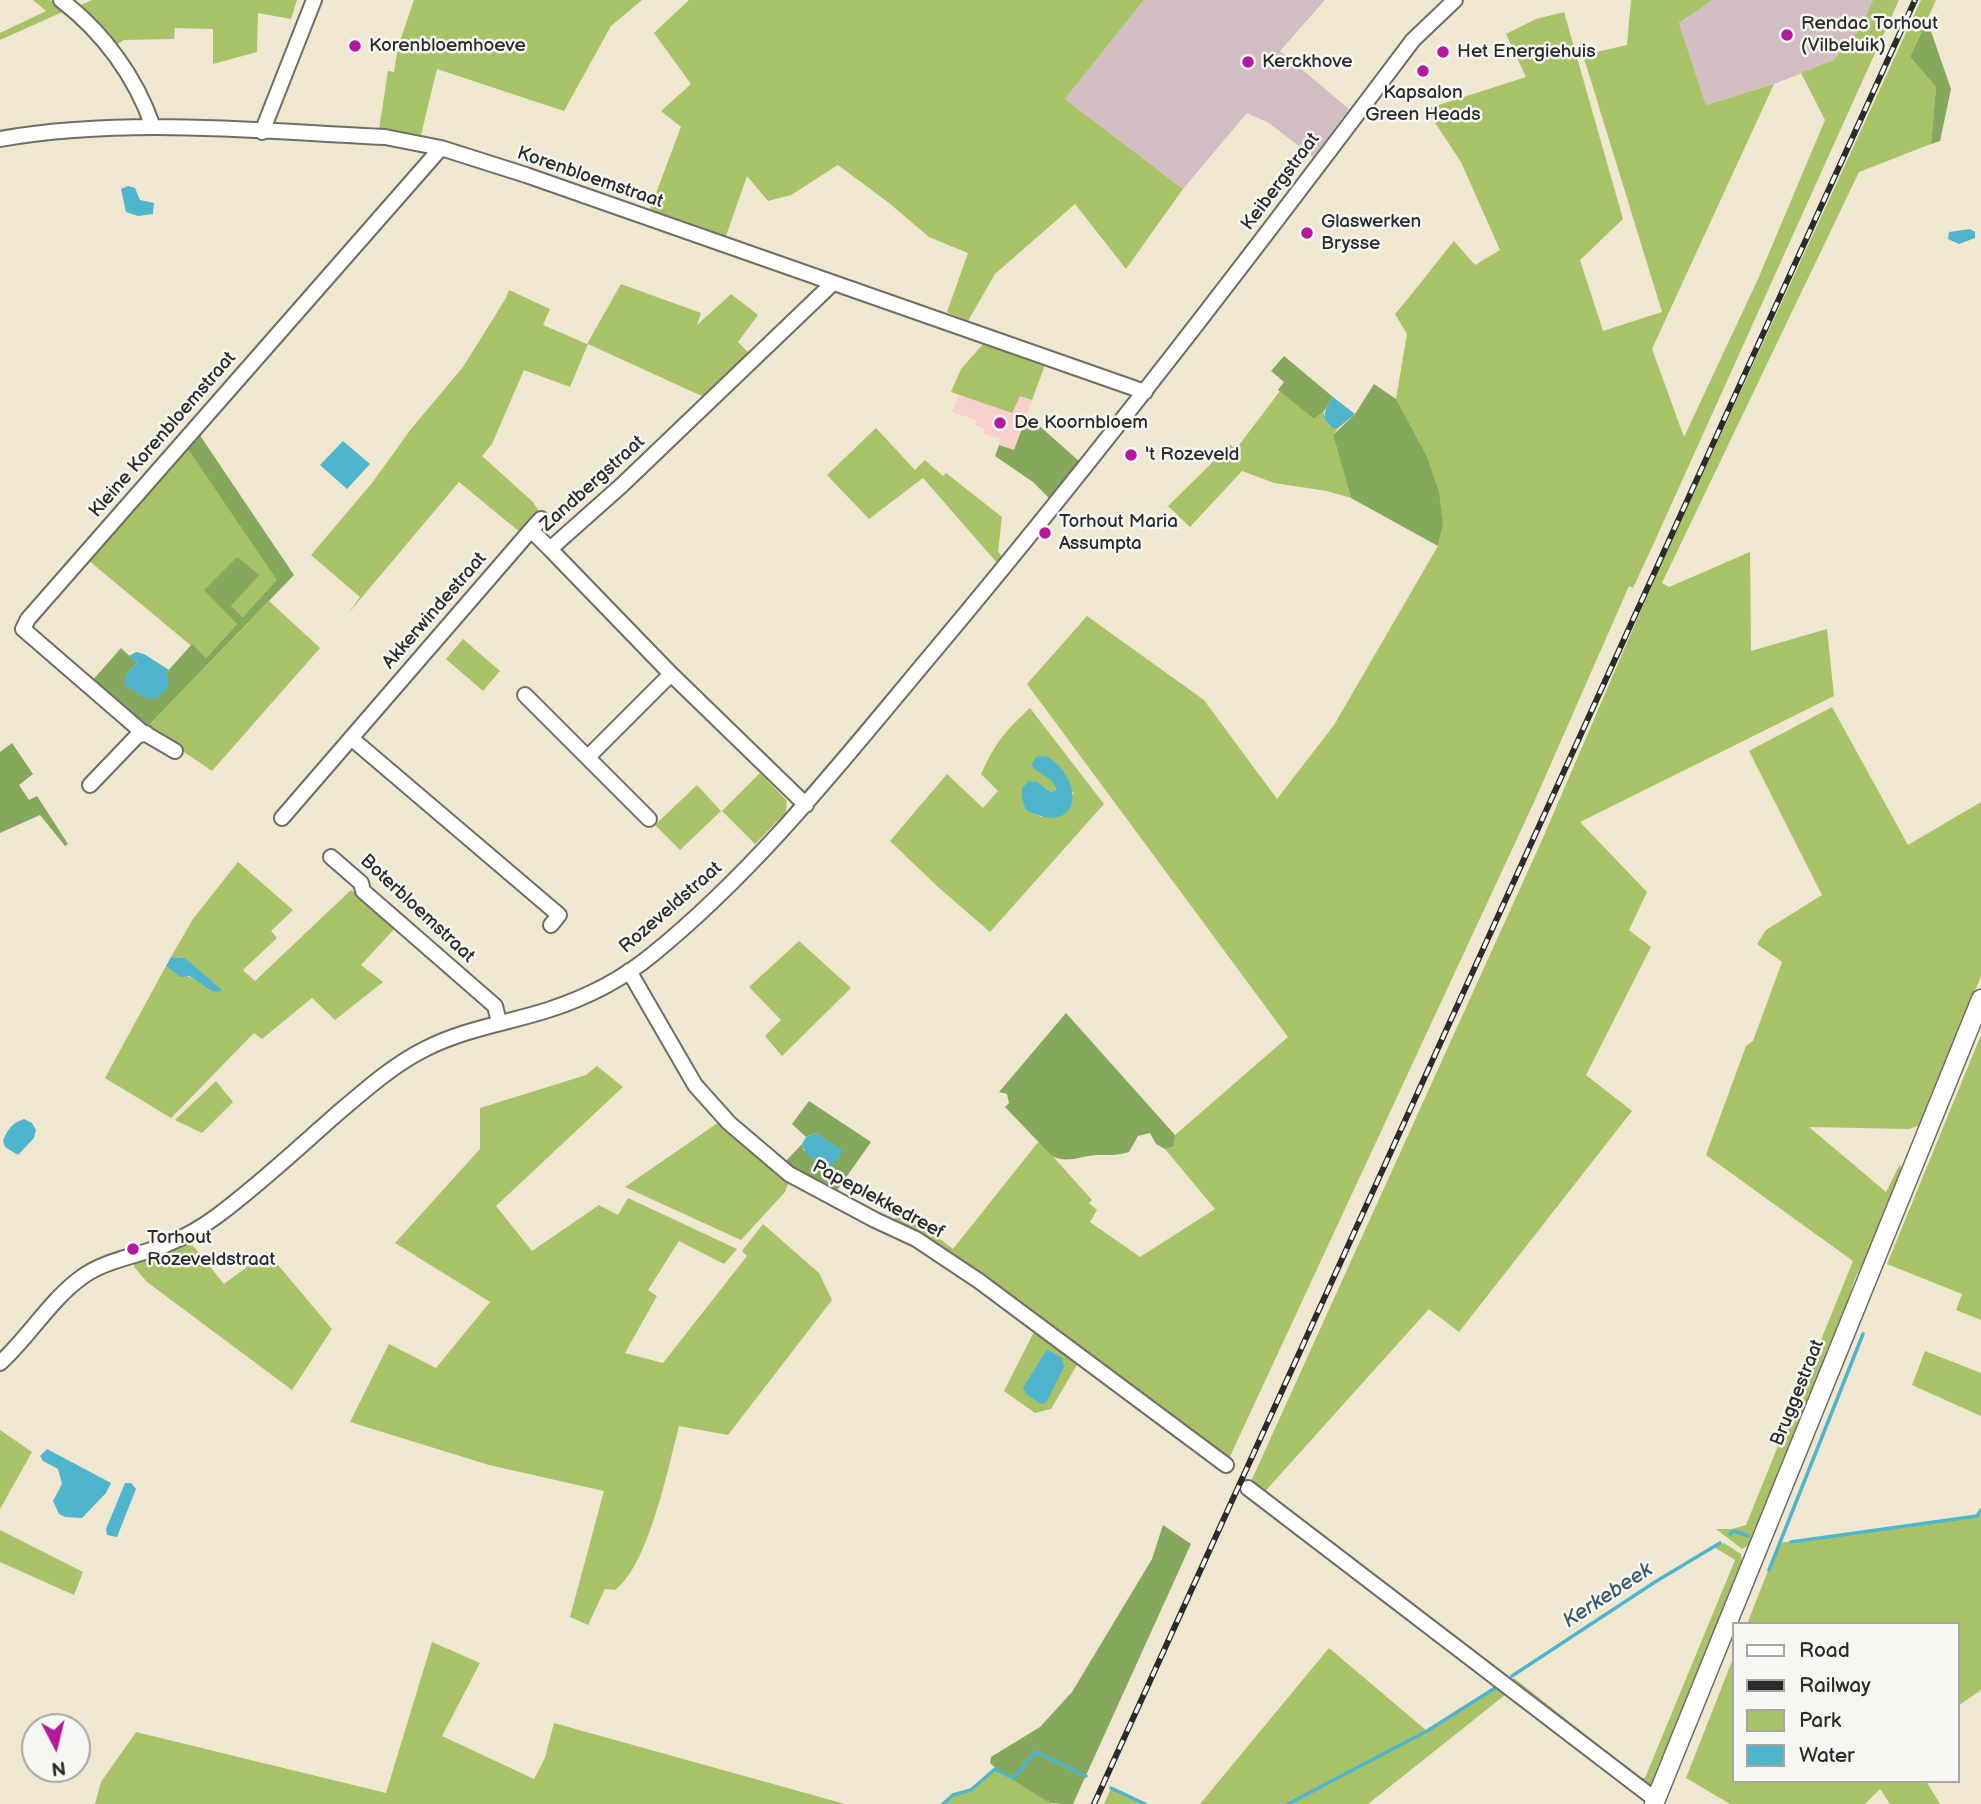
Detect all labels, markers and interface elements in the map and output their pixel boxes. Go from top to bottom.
place label: Rendac Torhout (Vilbeluik) [1801,13,1938,57]
marker: Rendac Torhout (Vilbeluik) [1779,27,1795,43]
place label: Korenbloemhoeve [369,35,526,57]
marker: Korenbloemhoeve [347,38,363,54]
place label: Het Energiehuis [1457,41,1596,63]
marker: Het Energiehuis [1435,44,1451,60]
place label: Kerckhove [1262,51,1353,73]
marker: Kerckhove [1240,54,1256,70]
marker: Kapsalon Green Heads [1415,63,1431,79]
place label: Kapsalon Green Heads [1365,82,1481,126]
street label: Keibergstraat [1237,129,1325,235]
street label: Korenbloemstraat [514,142,666,214]
place label: Glaswerken Brysse [1321,211,1421,255]
marker: Glaswerken Brysse [1299,225,1315,241]
street label: Kleine Korenbloemstraat [85,347,241,523]
place label: De Koornbloem [1014,412,1148,434]
marker: De Koornbloem [992,415,1008,431]
street label: Zandbergstraat [536,431,650,537]
place label: 't Rozeveld [1145,444,1240,466]
marker: 't Rozeveld [1123,447,1139,463]
place label: Torhout Maria Assumpta [1059,511,1178,555]
marker: Torhout Maria Assumpta [1037,525,1053,541]
street label: Akkerwindestraat [378,548,492,674]
street label: Boterbloemstraat [355,850,479,968]
street label: Rozeveldstraat [615,857,727,959]
street label: Papeplekkedreef [808,1156,948,1244]
place label: Torhout Rozeveldstraat [147,1227,275,1271]
marker: Torhout Rozeveldstraat [125,1241,141,1257]
street label: Bruggestraat [1766,1336,1830,1450]
water label: Kerkebeek [1558,1558,1658,1634]
legend [1732,1622,1960,1783]
text: Road [1799,1638,1850,1663]
text: Railway [1799,1673,1871,1698]
text: Park [1799,1708,1841,1733]
north arrow [21,1713,91,1783]
text: Water [1799,1743,1855,1768]
text: N [50,1755,67,1780]

